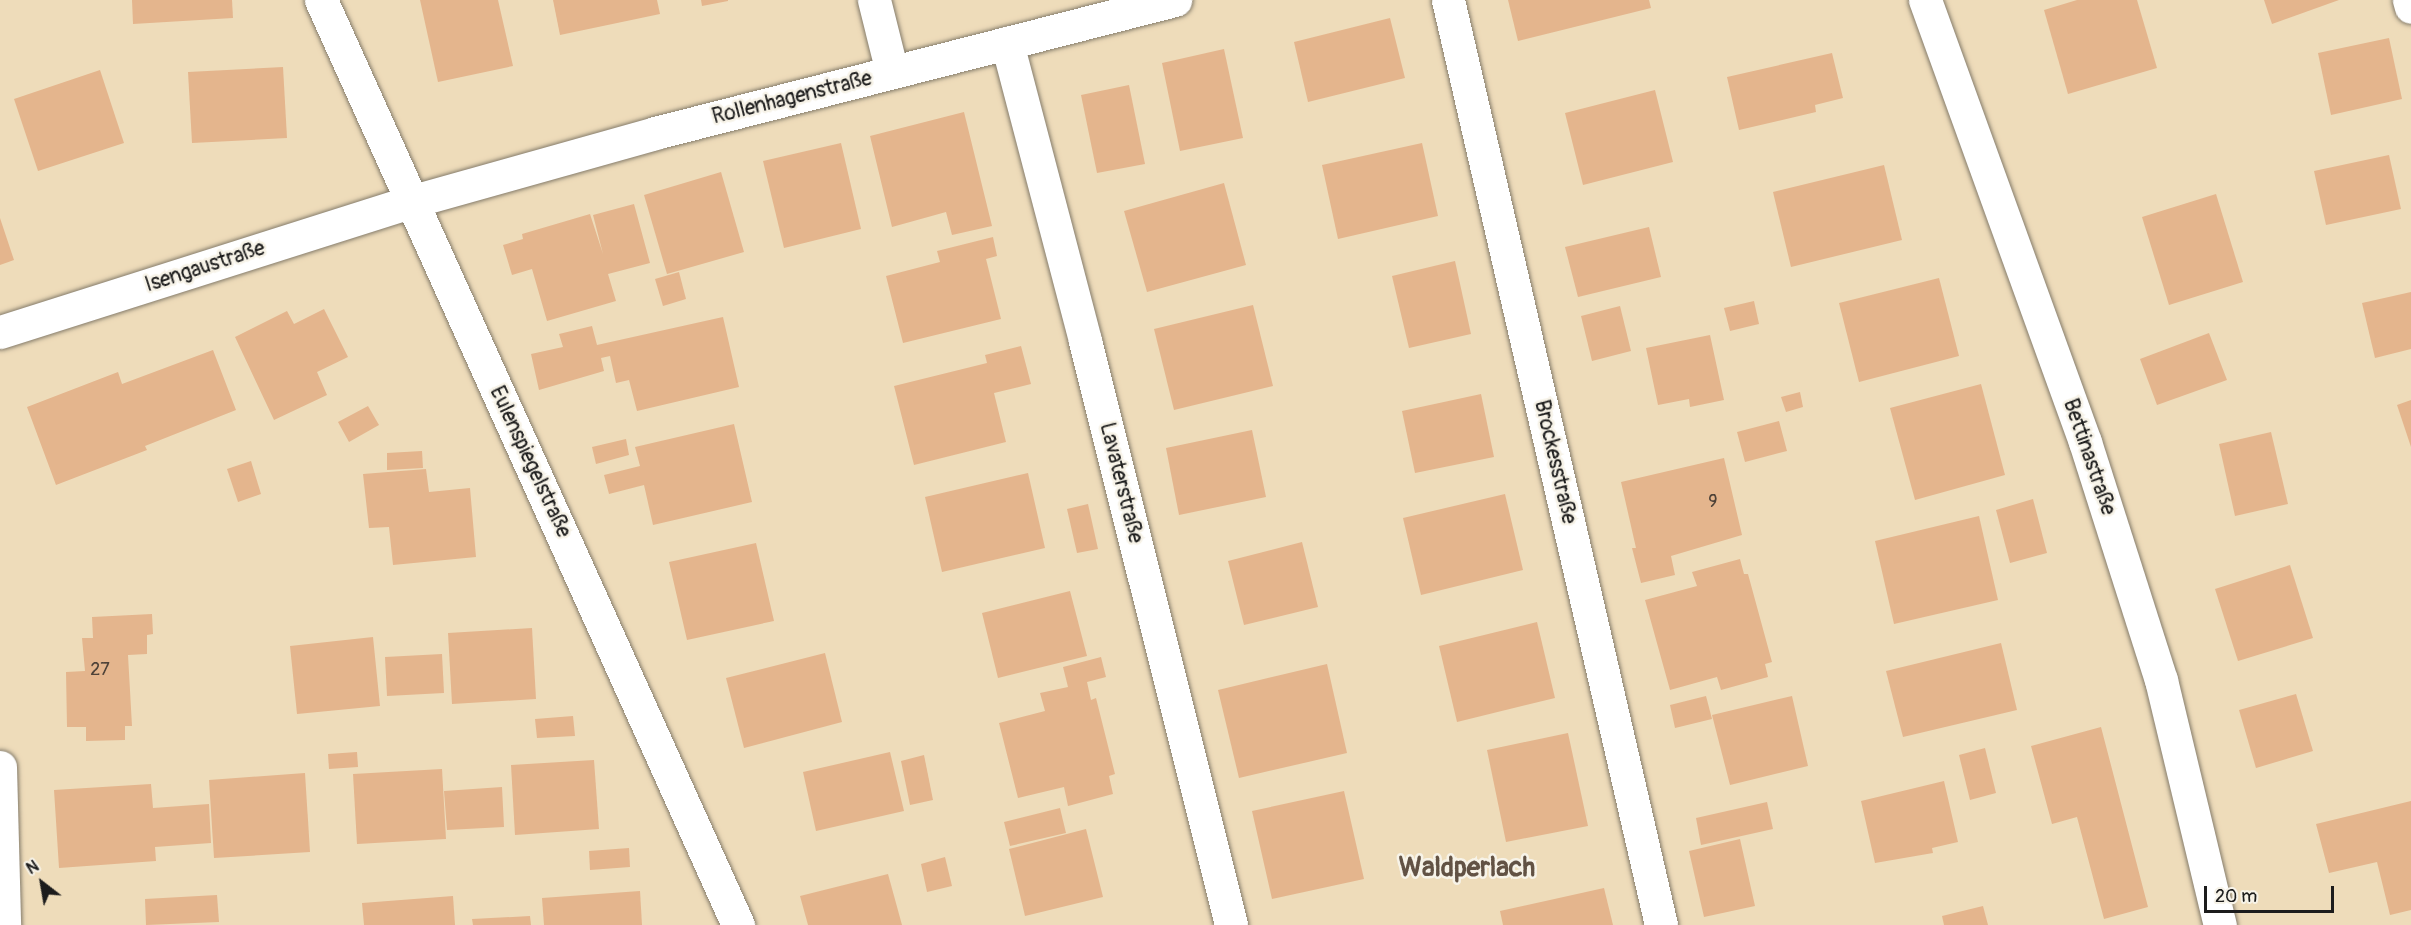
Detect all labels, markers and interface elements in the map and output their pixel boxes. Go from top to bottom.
street label: Rollenhagenstraße [710,66,874,130]
street label: Isengaustraße [142,236,268,298]
street label: Eulenspiegelstraße [484,382,576,542]
street label: Bettinastraße [2057,396,2121,518]
street label: Brockesstraße [1529,398,1581,526]
street label: Lavaterstraße [1094,420,1148,546]
house number: 9 [1708,491,1718,513]
house number: 27 [90,659,110,681]
district label: Waldperlach [1399,852,1535,884]
north arrow [12,853,72,913]
text: N [23,856,43,879]
scale bar [2207,874,2338,912]
text: 20 m [2215,885,2257,908]

